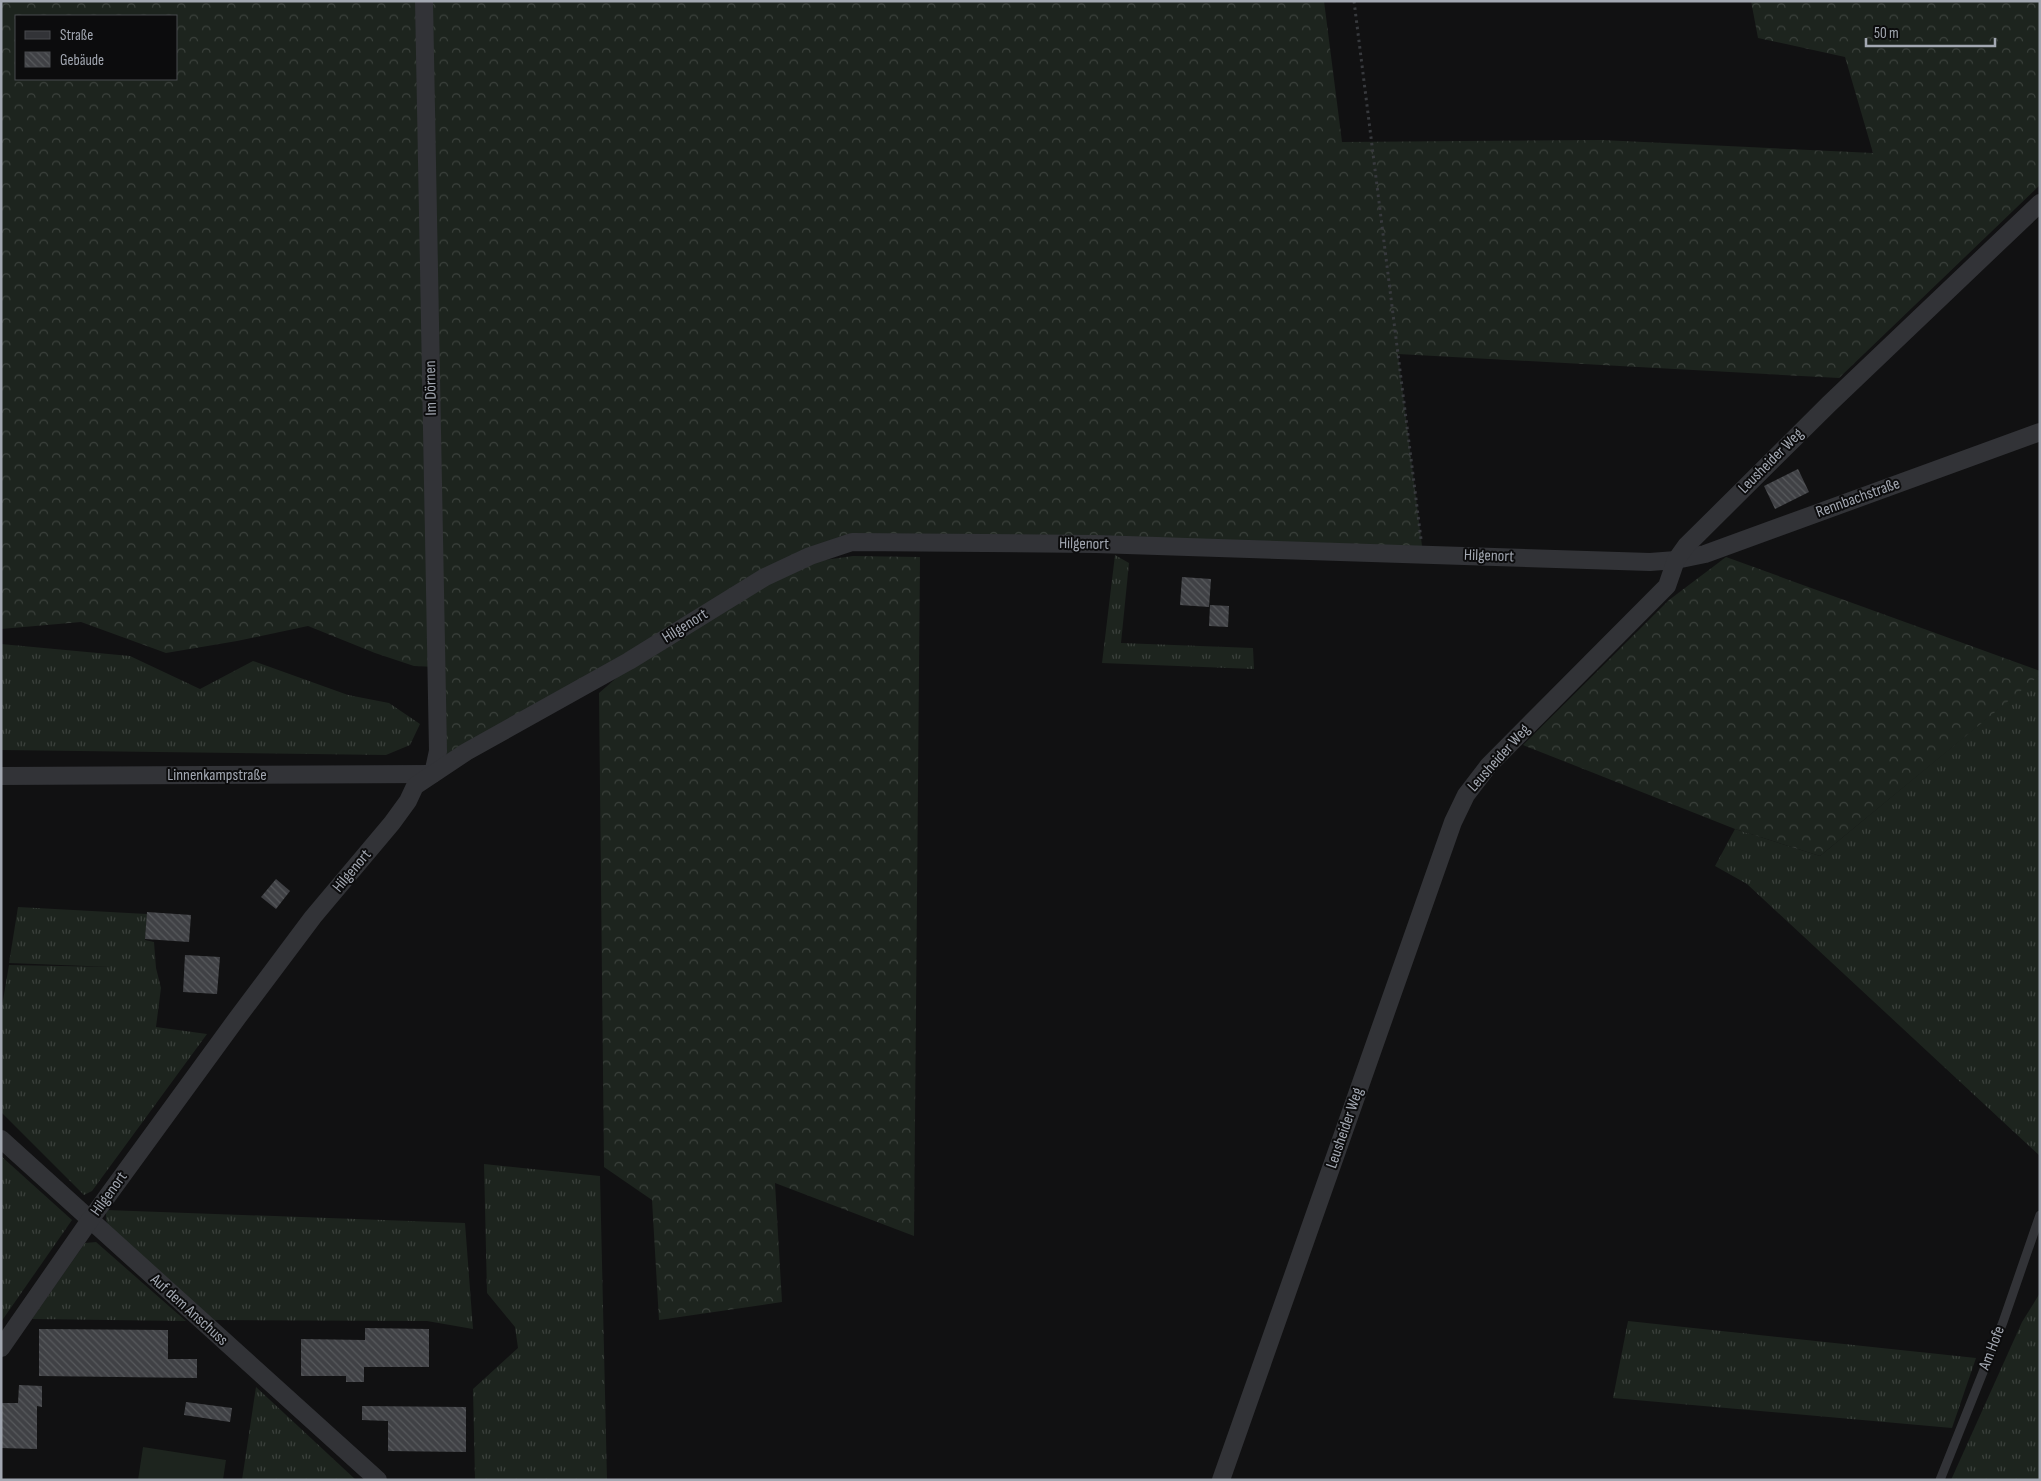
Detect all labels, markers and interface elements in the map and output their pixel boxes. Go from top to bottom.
legend [15,15,178,80]
scale bar [1866,15,1995,47]
text: 50 m [1874,24,1899,43]
text: Straße [60,26,93,45]
text: Gebäude [60,51,104,70]
street label: Im Dörnen [421,360,441,416]
street label: Leusheider Weg [1735,425,1807,497]
street label: Rennbachstraße [1814,474,1902,522]
street label: Hilgenort [1059,534,1109,554]
street label: Hilgenort [1464,546,1514,566]
street label: Hilgenort [659,605,711,647]
street label: Leusheider Weg [1464,720,1534,796]
street label: Linnenkampstraße [167,766,267,785]
street label: Hilgenort [329,846,375,896]
street label: Leusheider Weg [1322,1085,1368,1171]
street label: Hilgenort [87,1168,131,1220]
street label: Auf dem Anschuss [146,1270,232,1350]
street label: Am Hofe [1975,1323,2009,1374]

